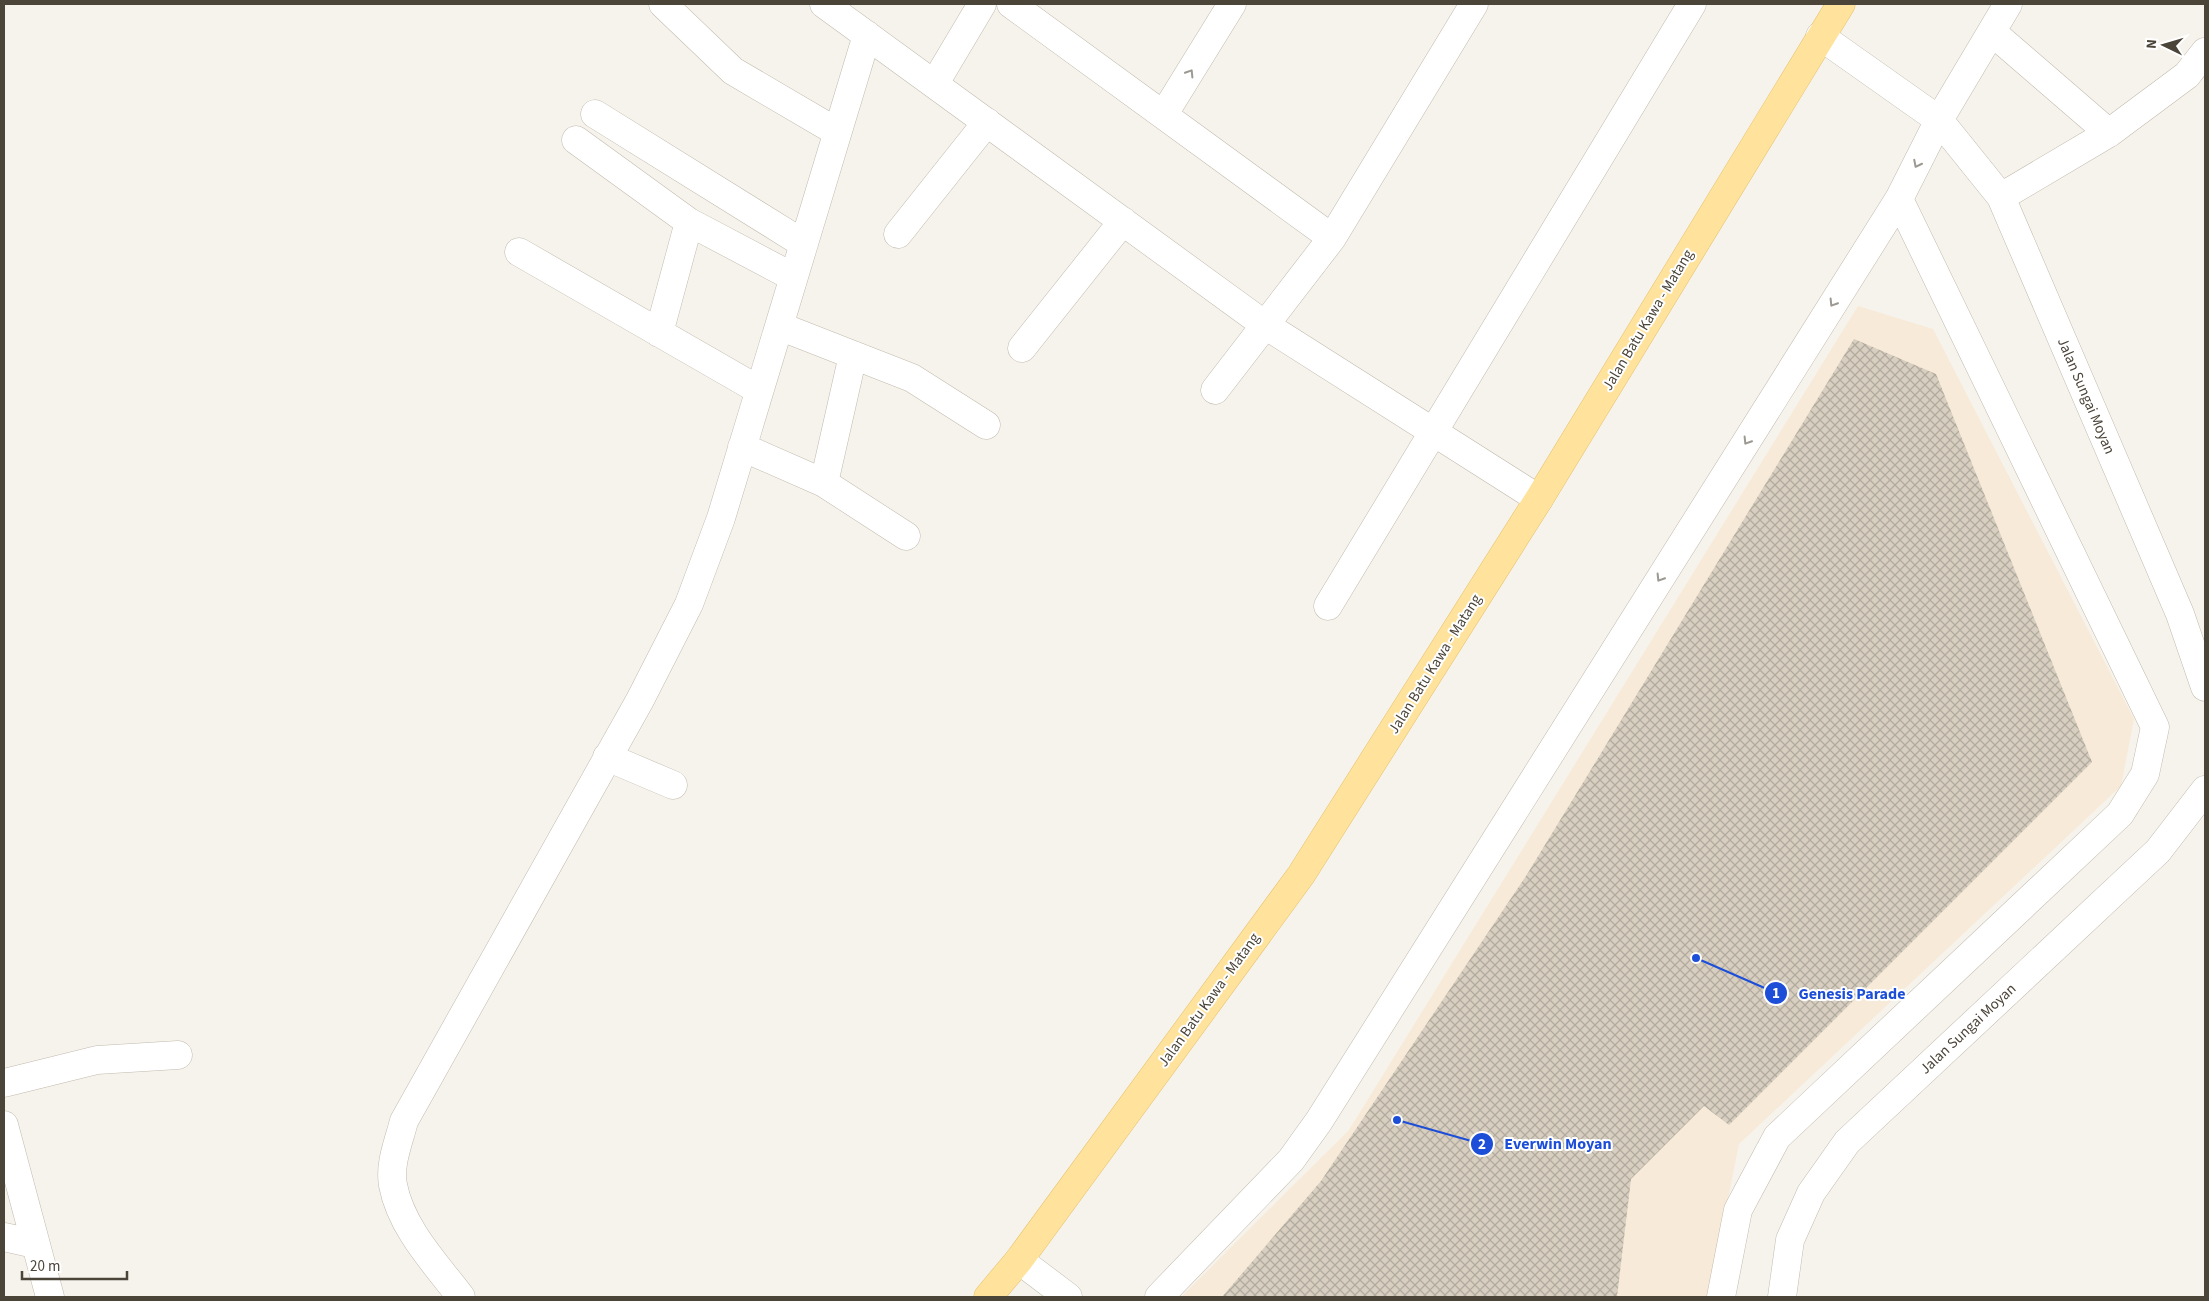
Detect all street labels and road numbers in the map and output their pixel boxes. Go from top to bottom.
street label: Jalan Batu Kawa - Matang [1597,245,1699,394]
street label: Jalan Sungai Moyan [2052,334,2120,458]
street label: Jalan Batu Kawa - Matang [1383,590,1487,738]
street label: Jalan Batu Kawa - Matang [1153,928,1265,1071]
street label: Jalan Sungai Moyan [1915,979,2021,1079]

